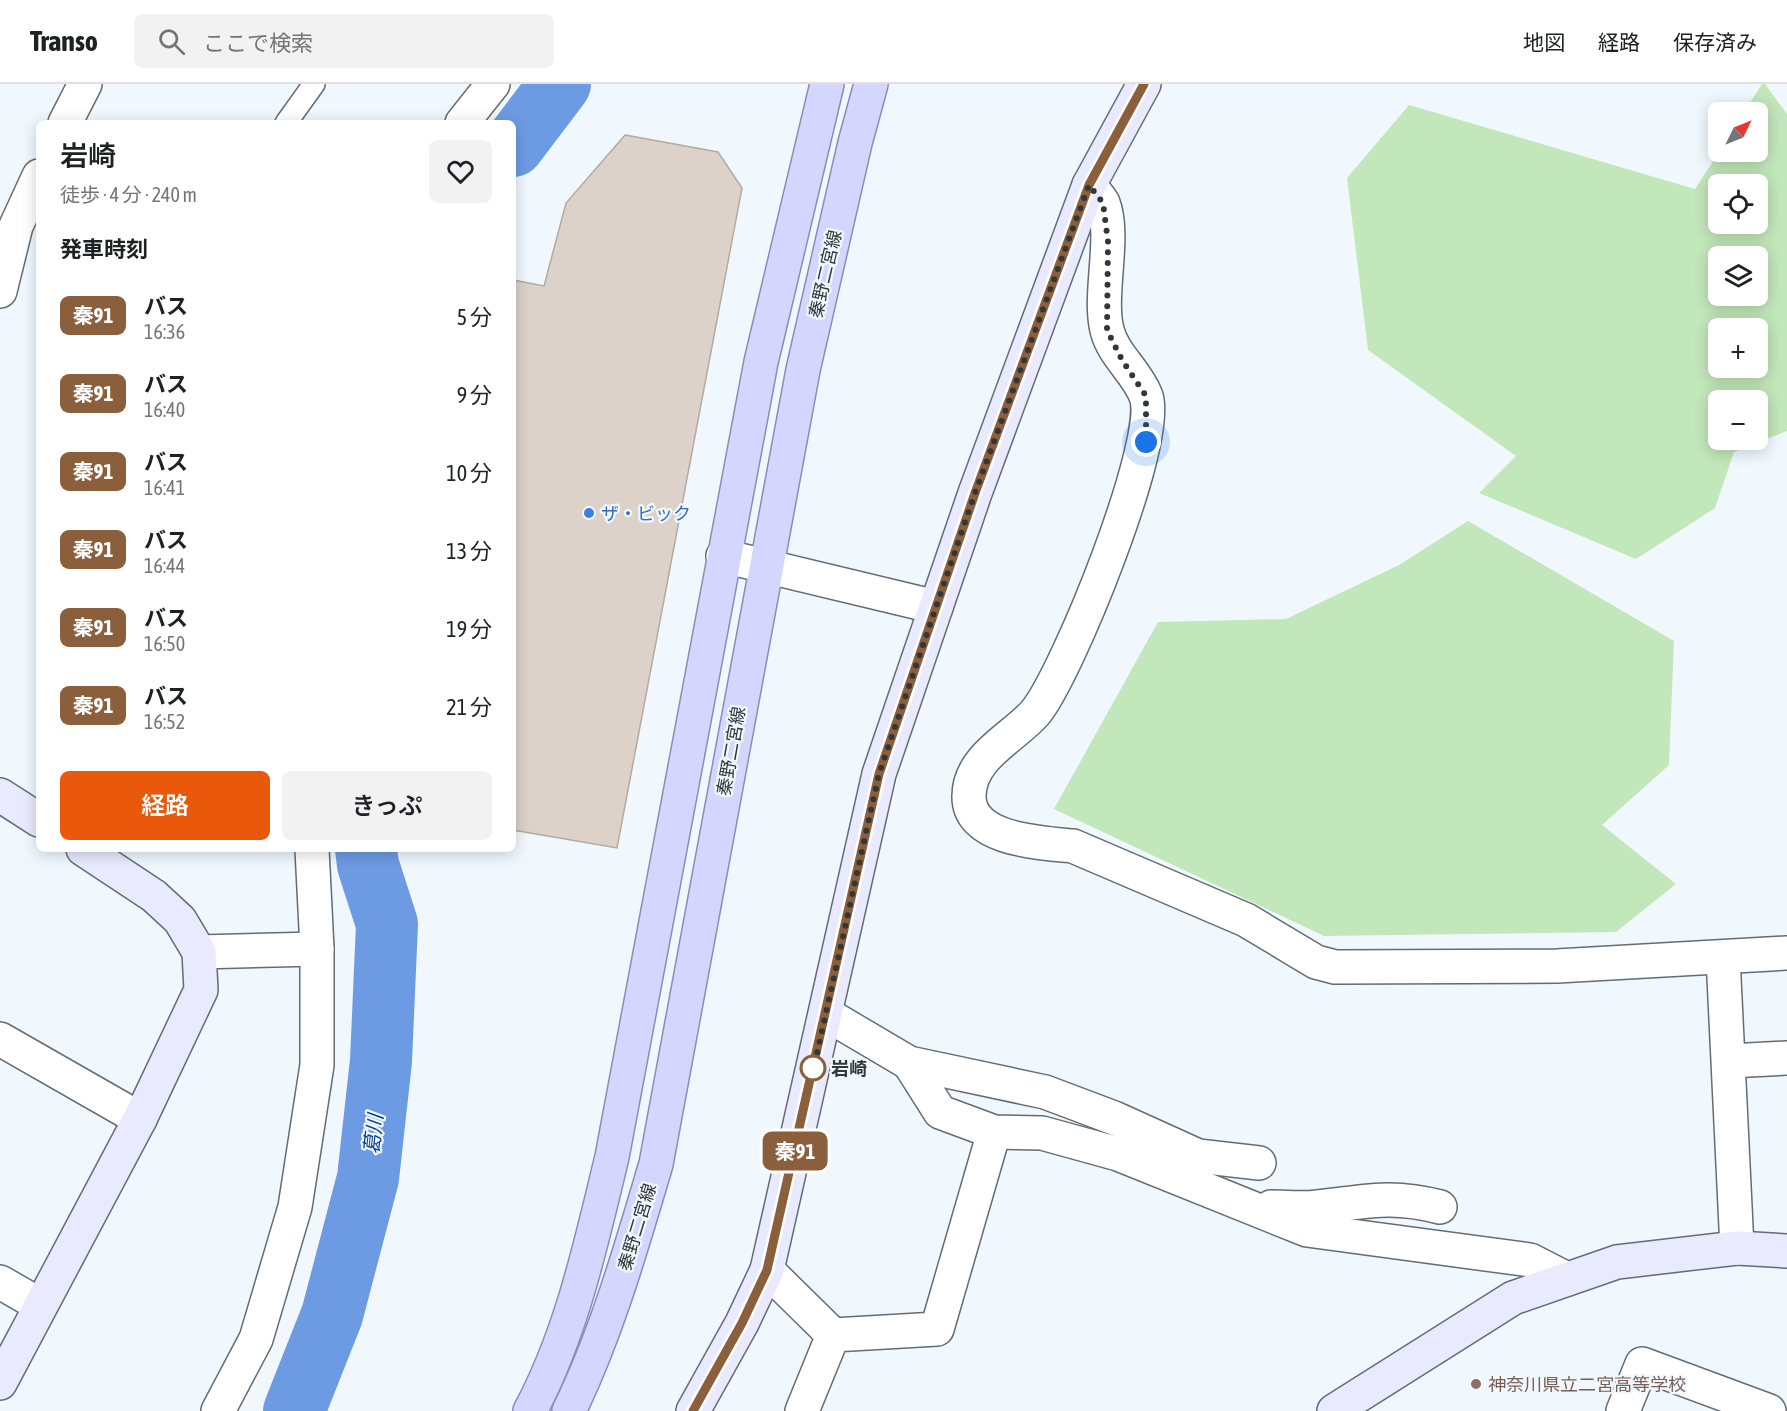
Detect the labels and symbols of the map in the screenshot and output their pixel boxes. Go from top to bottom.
north arrow [1708,102,1768,162]
street label: 秦野二宮線 [805,228,845,320]
your location [1131,427,1161,457]
place label: ザ・ビック [601,503,691,524]
marker: ザ・ビック [582,506,596,520]
street label: 秦野二宮線 [713,705,749,797]
marker: 岩崎 [800,1055,826,1081]
place label: 岩崎 [831,1058,867,1079]
water label: 葛川 [359,1111,387,1155]
line badge: 秦91 [760,1132,830,1170]
street label: 秦野二宮線 [614,1181,660,1273]
place label: 神奈川県立二宮高等学校 [1488,1374,1686,1395]
marker: 神奈川県立二宮高等学校 [1469,1377,1483,1391]

